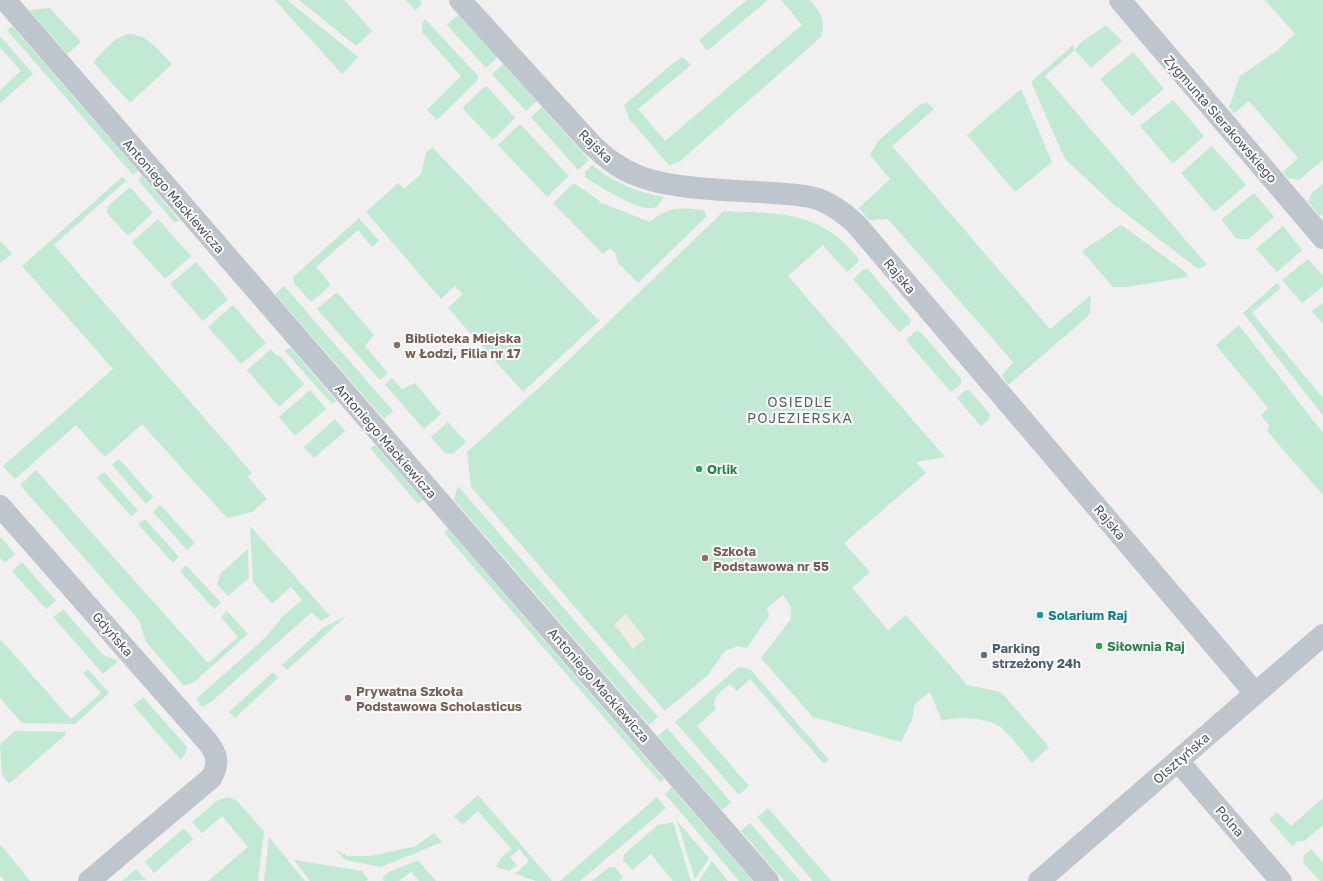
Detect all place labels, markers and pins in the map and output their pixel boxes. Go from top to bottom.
place label: Biblioteka Miejska w Łodzi, Filia nr 17 [405,330,521,361]
marker: Biblioteka Miejska w Łodzi, Filia nr 17 [392,340,402,350]
place label: Orlik [707,461,738,477]
marker: Orlik [694,464,704,474]
place label: Szkoła Podstawowa nr 55 [713,543,829,574]
marker: Szkoła Podstawowa nr 55 [700,553,710,563]
place label: Solarium Raj [1048,607,1127,623]
marker: Solarium Raj [1035,610,1045,620]
place label: Siłownia Raj [1107,638,1185,654]
place label: Parking strzeżony 24h [992,640,1081,671]
marker: Siłownia Raj [1094,641,1104,651]
marker: Parking strzeżony 24h [979,650,989,660]
place label: Prywatna Szkoła Podstawowa Scholasticus [356,683,522,714]
marker: Prywatna Szkoła Podstawowa Scholasticus [343,693,353,703]

